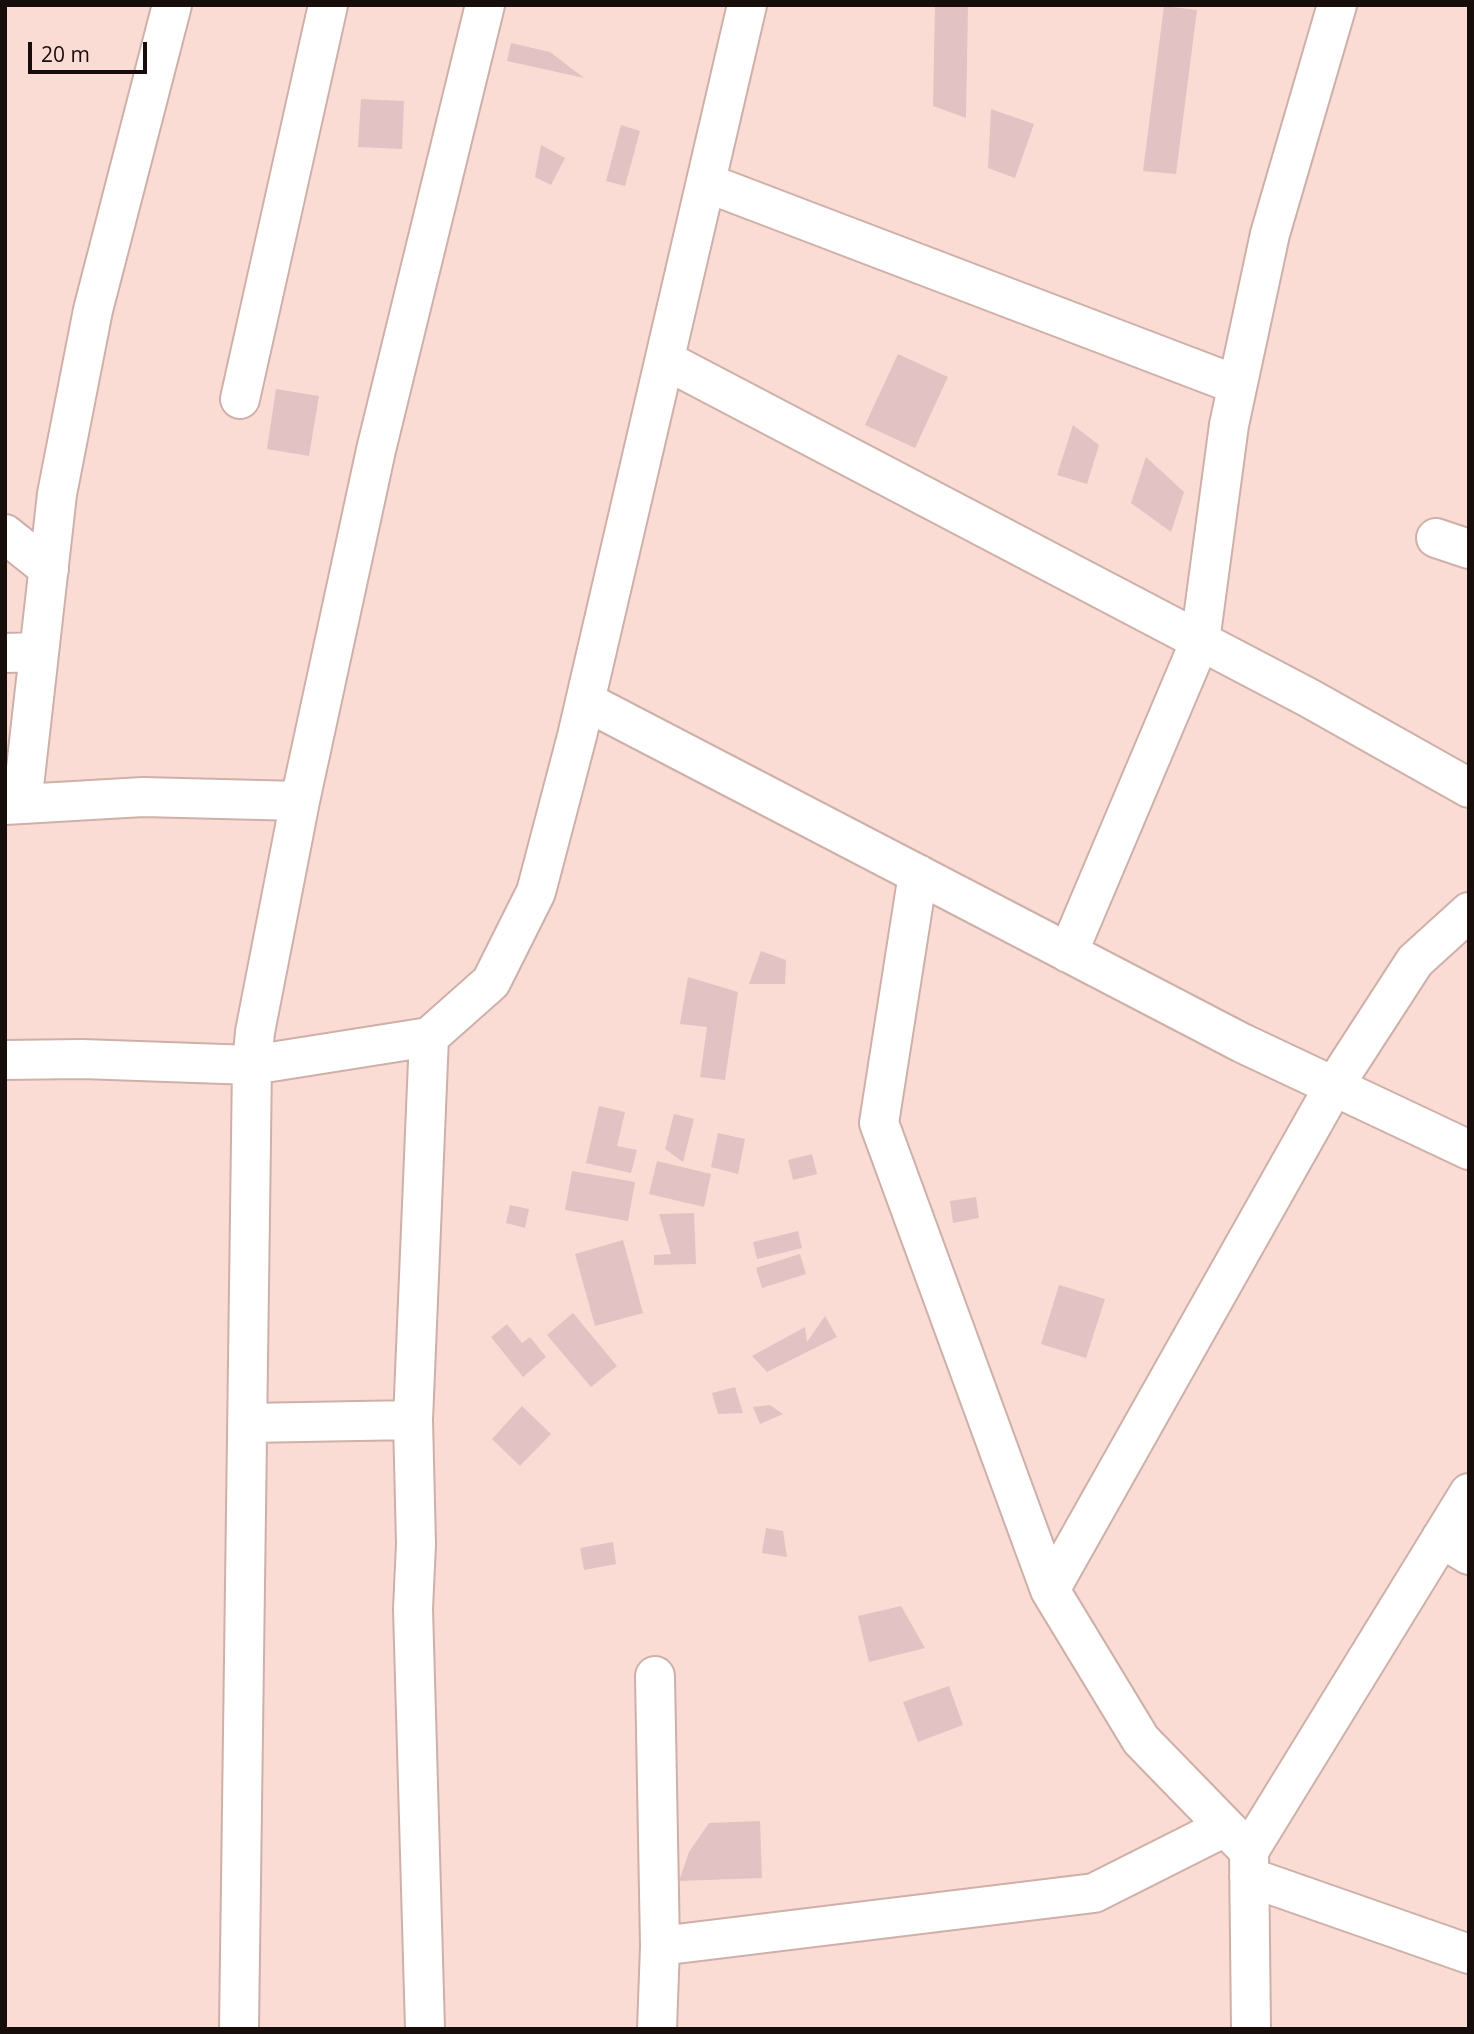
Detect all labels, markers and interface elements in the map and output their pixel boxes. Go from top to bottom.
scale bar [32,28,150,72]
text: 20 m [41,40,90,68]

